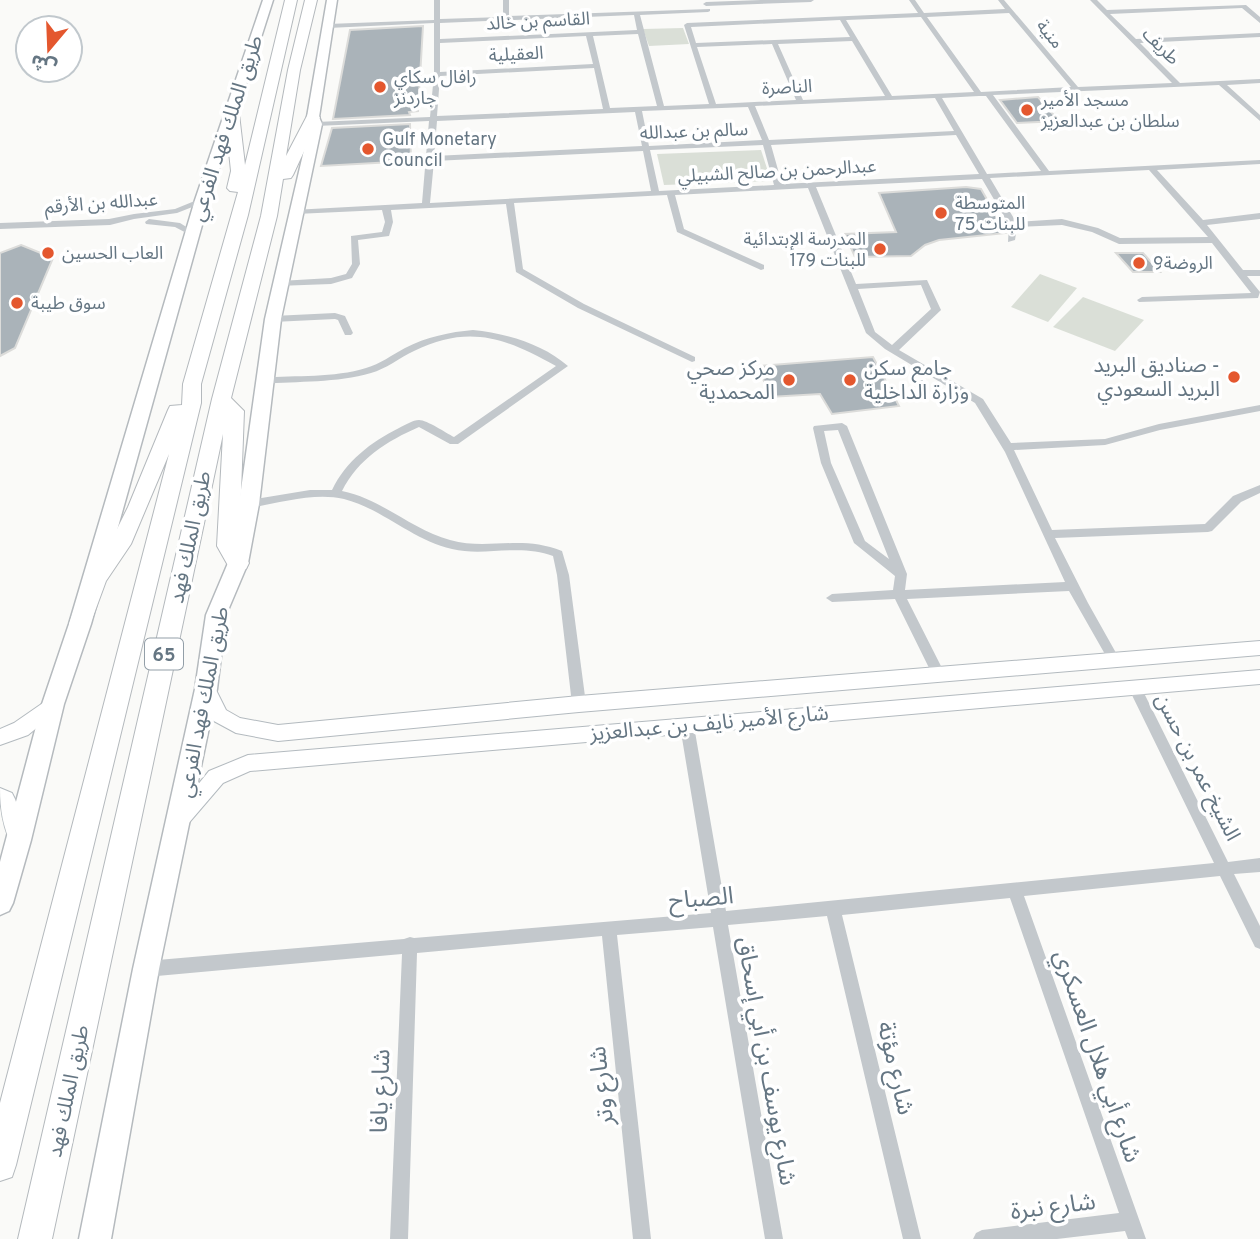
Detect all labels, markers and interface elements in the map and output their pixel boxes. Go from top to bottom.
street label: القاسم بن خالد [486,8,591,37]
north arrow [14,14,84,84]
street label: منية [1030,16,1068,54]
street label: طريف [1136,23,1184,71]
street label: طريق الملك فهد الفرعي [185,32,271,225]
street label: العقيلية [488,43,544,68]
text: ش [28,48,60,79]
place label: رافال سكاي جاردنز [393,67,477,111]
street label: الناصرة [761,76,813,101]
marker: رافال سكاي جاردنز [372,79,388,95]
place label: ٍمسجد الأمير سلطان بن عبدالعزيز [1040,90,1180,134]
marker: ٍمسجد الأمير سلطان بن عبدالعزيز [1019,102,1035,118]
street label: سالم بن عبدالله [639,119,749,146]
place label: Gulf Monetary Council [382,129,497,173]
marker: Gulf Monetary Council [360,141,376,157]
street label: عبدالرحمن بن صالح الشبيلي [677,156,877,189]
street label: عبدالله بن الأرقم [44,189,158,220]
place label: المتوسطة 75 للبنات [955,193,1025,237]
marker: المتوسطة 75 للبنات [933,205,949,221]
place label: المدرسة الإبتدائية 179 للبنات [743,229,866,273]
marker: المدرسة الإبتدائية 179 للبنات [872,241,888,257]
place label: العاب الحسين [62,243,163,266]
marker: العاب الحسين [40,245,56,261]
place label: الروضة9 [1153,253,1213,276]
marker: الروضة9 [1131,255,1147,271]
place label: سوق طيبة [31,293,106,316]
marker: سوق طيبة [9,295,25,311]
place label: صناديق البريد - البريد السعودي [1093,353,1220,405]
place label: مركز صحي المحمدية [687,356,775,407]
place label: جامع سكن وزارة الداخلية [864,356,969,407]
marker: صناديق البريد - البريد السعودي [1226,369,1242,385]
marker: مركز صحي المحمدية [781,372,797,388]
marker: جامع سكن وزارة الداخلية [842,372,858,388]
street label: طريق الملك فهد [164,469,219,606]
street label: طريق الملك فهد الفرعي [173,604,237,800]
road number: 65 [145,638,183,670]
street label: الشيخ عمر بن حسن [1148,689,1245,846]
street label: شارع الأمير نايف بن عبدالعزيز [588,701,830,748]
street label: الصباح [667,882,735,918]
street label: شارع يوسف بن أبي إسحاق [727,934,805,1188]
street label: شارع أبي هلال العسكري [1044,945,1149,1168]
street label: شارع مؤتة [869,1019,919,1118]
street label: طريق الملك فهد [42,1023,97,1160]
street label: شارع وتر [584,1045,622,1128]
street label: شارع يافا [366,1048,398,1134]
street label: شارع نبرة [1009,1188,1097,1228]

